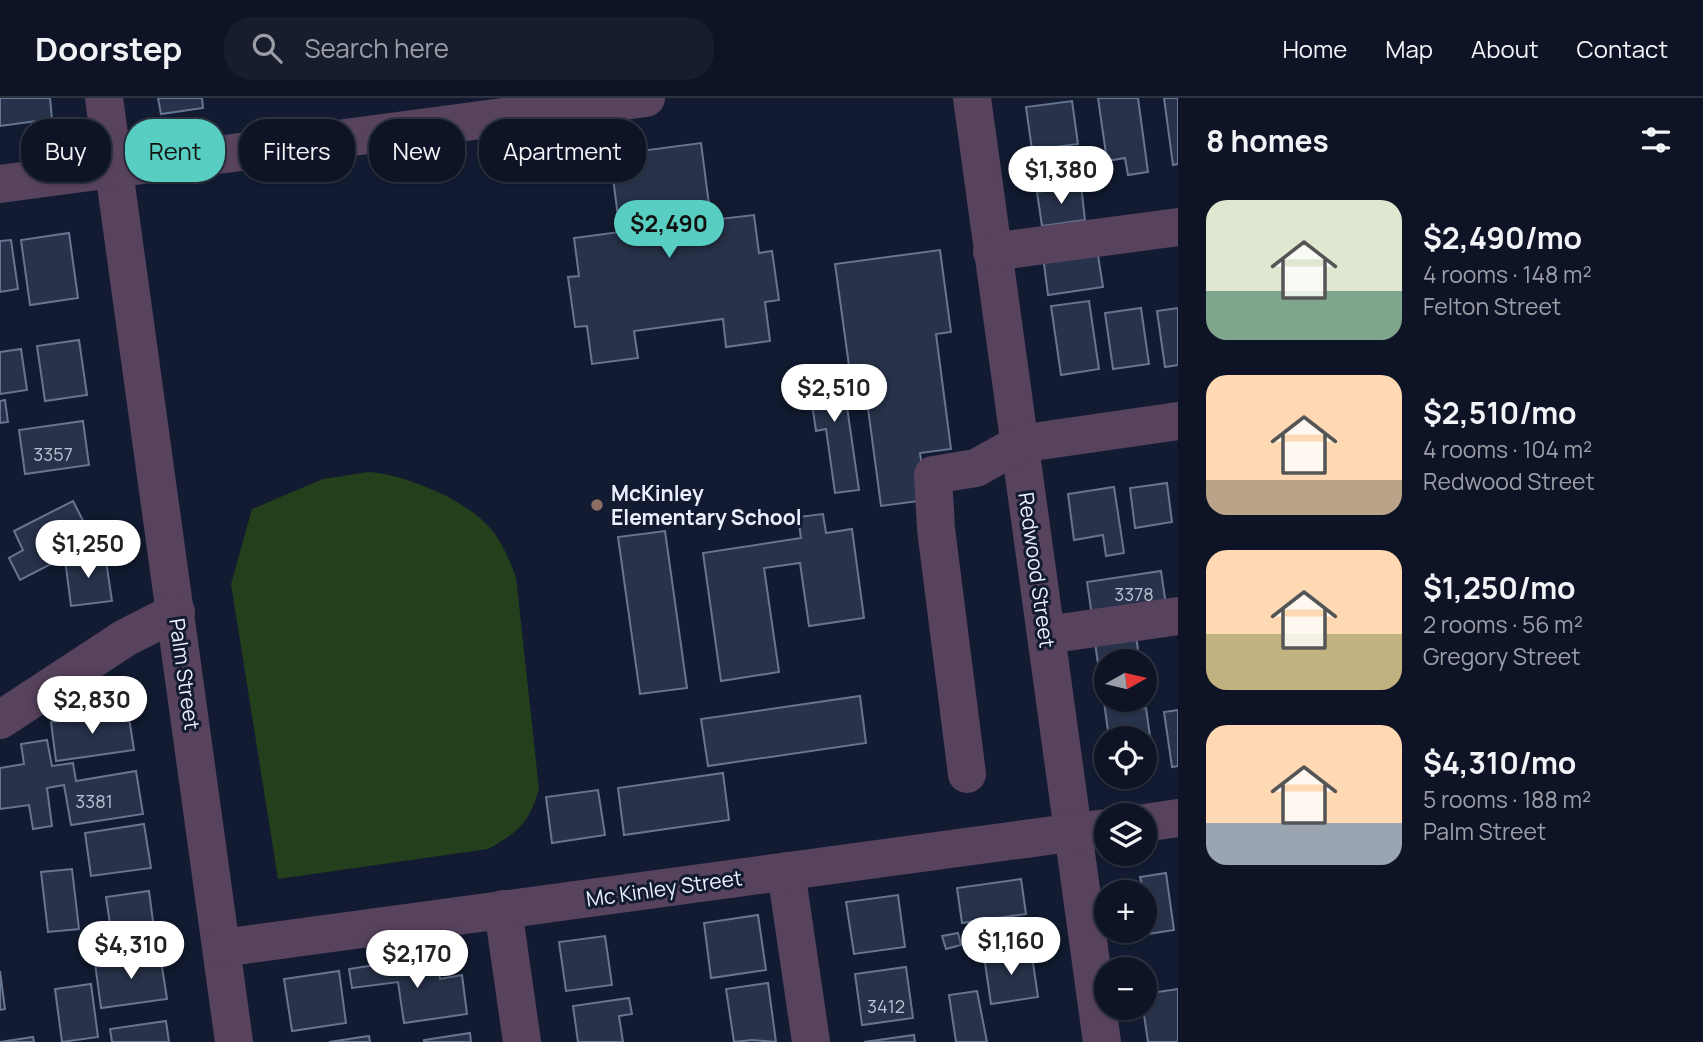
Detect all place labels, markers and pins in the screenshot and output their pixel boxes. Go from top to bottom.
pin: $1,380 [1004,146,1118,206]
pin: $2,490 [612,200,726,260]
pin: $2,510 [777,364,891,424]
place label: McKinley Elementary School [611,479,802,531]
marker: McKinley Elementary School [589,497,605,513]
pin: $1,250 [31,520,145,580]
pin: $2,830 [35,676,149,736]
pin: $1,160 [954,918,1068,977]
pin: $4,310 [74,922,188,981]
pin: $2,170 [360,930,474,990]

